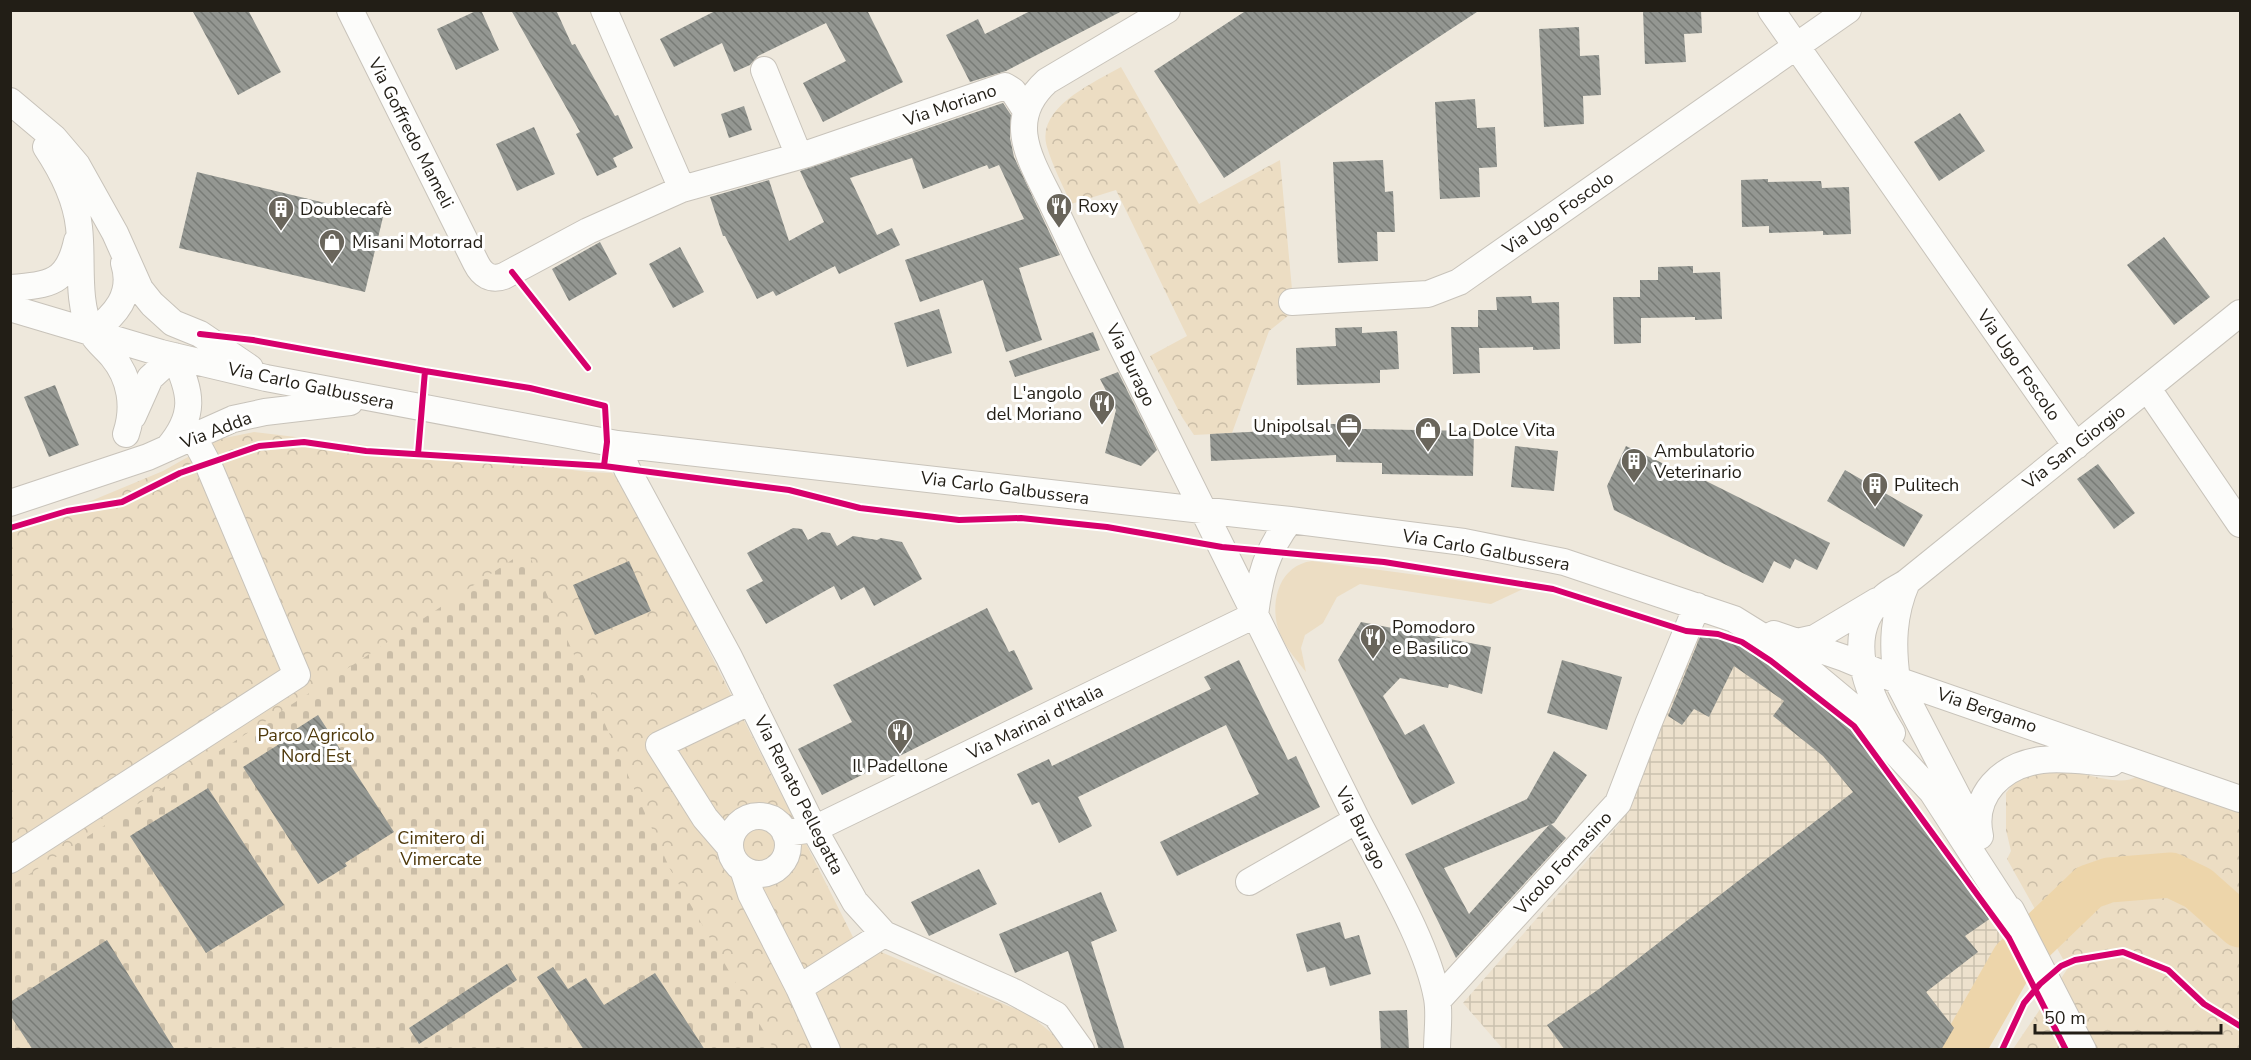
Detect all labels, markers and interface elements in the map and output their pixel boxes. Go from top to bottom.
street label: Via Goffredo Mameli [362,53,459,212]
street label: Via Moriano [900,78,1000,132]
street label: Via Ugo Foscolo [1497,166,1618,261]
restaurant icon: Roxy [1044,191,1074,229]
building icon: Doublecafè [266,194,296,232]
place label: Roxy [1078,194,1119,218]
place label: Doublecafè [300,197,392,221]
shop icon: Misani Motorrad [317,227,347,265]
place label: Misani Motorrad [352,230,483,254]
street label: Via Ugo Foscolo [1971,304,2066,425]
street label: Via Burago [1100,319,1161,410]
street label: Via Carlo Galbussera [225,356,397,415]
place label: L'angolo del Moriano [986,381,1082,426]
restaurant icon: L'angolo del Moriano [1087,388,1117,426]
street label: Via San Giorgio [2017,399,2130,495]
street label: Via Adda [176,405,255,455]
office icon: Unipolsal [1334,411,1364,449]
place label: Unipolsal [1253,414,1331,438]
shop icon: La Dolce Vita [1413,415,1443,453]
place label: La Dolce Vita [1448,418,1555,442]
place label: Ambulatorio Veterinario [1653,439,1755,484]
building icon: Ambulatorio Veterinario [1619,446,1649,484]
street label: Via Carlo Galbussera [918,466,1091,510]
building icon: Pulitech [1860,470,1890,508]
place label: Pulitech [1894,473,1959,497]
street label: Via Carlo Galbussera [1399,523,1572,577]
place label: Pomodoro e Basilico [1392,615,1475,660]
restaurant icon: Pomodoro e Basilico [1358,622,1388,660]
street label: Via Marinai d'Italia [962,679,1107,766]
street label: Via Bergamo [1933,681,2040,738]
street label: Via Renato Pellegatta [748,710,850,879]
restaurant icon: Il Padellone [885,717,915,755]
park label: Parco Agricolo Nord Est [257,723,375,768]
place label: Il Padellone [852,754,948,778]
street label: Via Burago [1330,782,1392,873]
street label: Vicolo Fornasino [1508,806,1617,921]
park label: Cimitero di Vimercate [397,826,485,871]
scale bar [2035,997,2221,1035]
text: 50 m [2044,1006,2086,1030]

